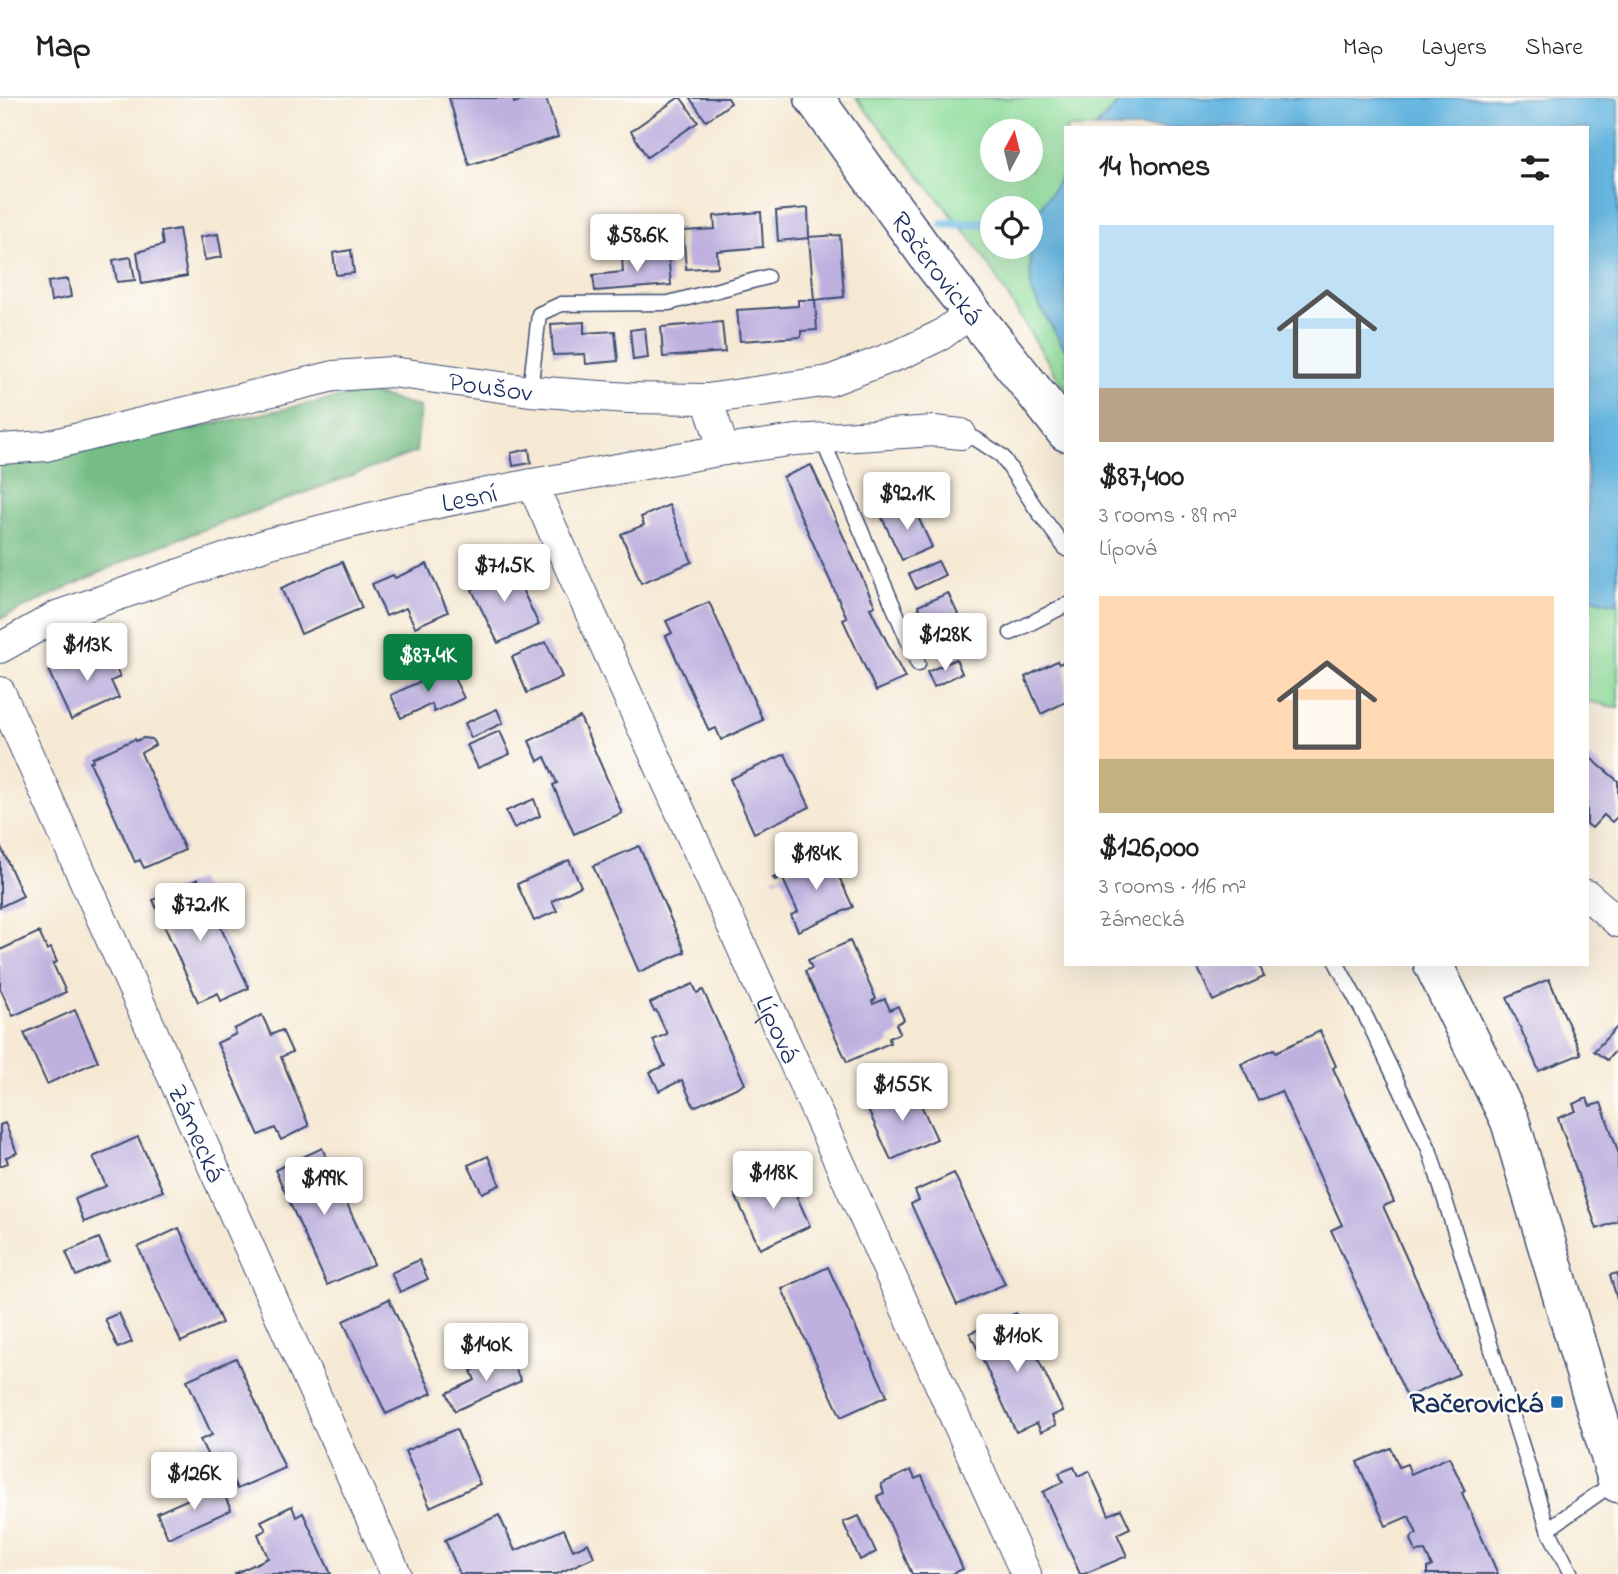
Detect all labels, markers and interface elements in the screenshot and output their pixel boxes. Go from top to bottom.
text: Map [35,24,91,72]
text: Map [1343,31,1383,66]
text: Layers [1421,31,1487,66]
text: Share [1525,31,1583,66]
north arrow [980,119,1043,182]
map controls [980,119,1043,259]
text: 14 homes [1099,146,1210,190]
icon: filters [1516,149,1554,187]
button: locate [980,196,1043,259]
street label: Račerovická [878,204,992,335]
pin: $58.6K [580,214,694,274]
text: $58.6K [606,220,668,253]
icon: home [1264,271,1390,397]
street label: Poušov [445,363,535,415]
text: $87,400 [1099,456,1184,500]
pin: $92.1K [850,472,964,532]
street label: Lesní [438,474,501,526]
text: $92.1K [879,478,935,511]
text: 3 rooms · 89 m² [1099,500,1237,533]
text: Lípová [1099,533,1157,566]
pin: $71.5K [447,545,561,604]
text: $71.5K [474,550,534,583]
pin: $128K [896,614,994,673]
text: $128K [919,619,971,652]
pin: $113K [38,624,136,683]
text: $113K [62,629,112,662]
pin: $87.4K [371,634,485,694]
text: $87.4K [399,640,457,673]
icon: home [1264,642,1390,768]
text: $126,000 [1099,827,1199,871]
pin: $184K [767,832,865,892]
text: $184K [791,838,841,871]
text: 3 rooms · 116 m² [1099,871,1246,904]
pin: $72.1K [143,884,257,943]
text: $72.1K [171,889,229,922]
text: Zámecká [1099,904,1184,937]
street label: Lípová [743,990,809,1071]
pin: $155K [853,1063,951,1123]
text: $155K [873,1069,931,1102]
street label: Zámecká [155,1079,234,1190]
pin: $118K [724,1152,822,1211]
text: $118K [749,1157,797,1190]
pin: $199K [275,1158,373,1217]
text: $199K [301,1163,347,1196]
pin: $110K [968,1314,1066,1374]
text: $110K [992,1320,1042,1353]
pin: $140K [437,1324,535,1383]
text: $140K [460,1329,512,1362]
place label: Račerovická [1409,1385,1544,1426]
marker: Račerovická [1549,1394,1565,1410]
pin: $126K [145,1452,243,1512]
text: $126K [167,1458,221,1491]

